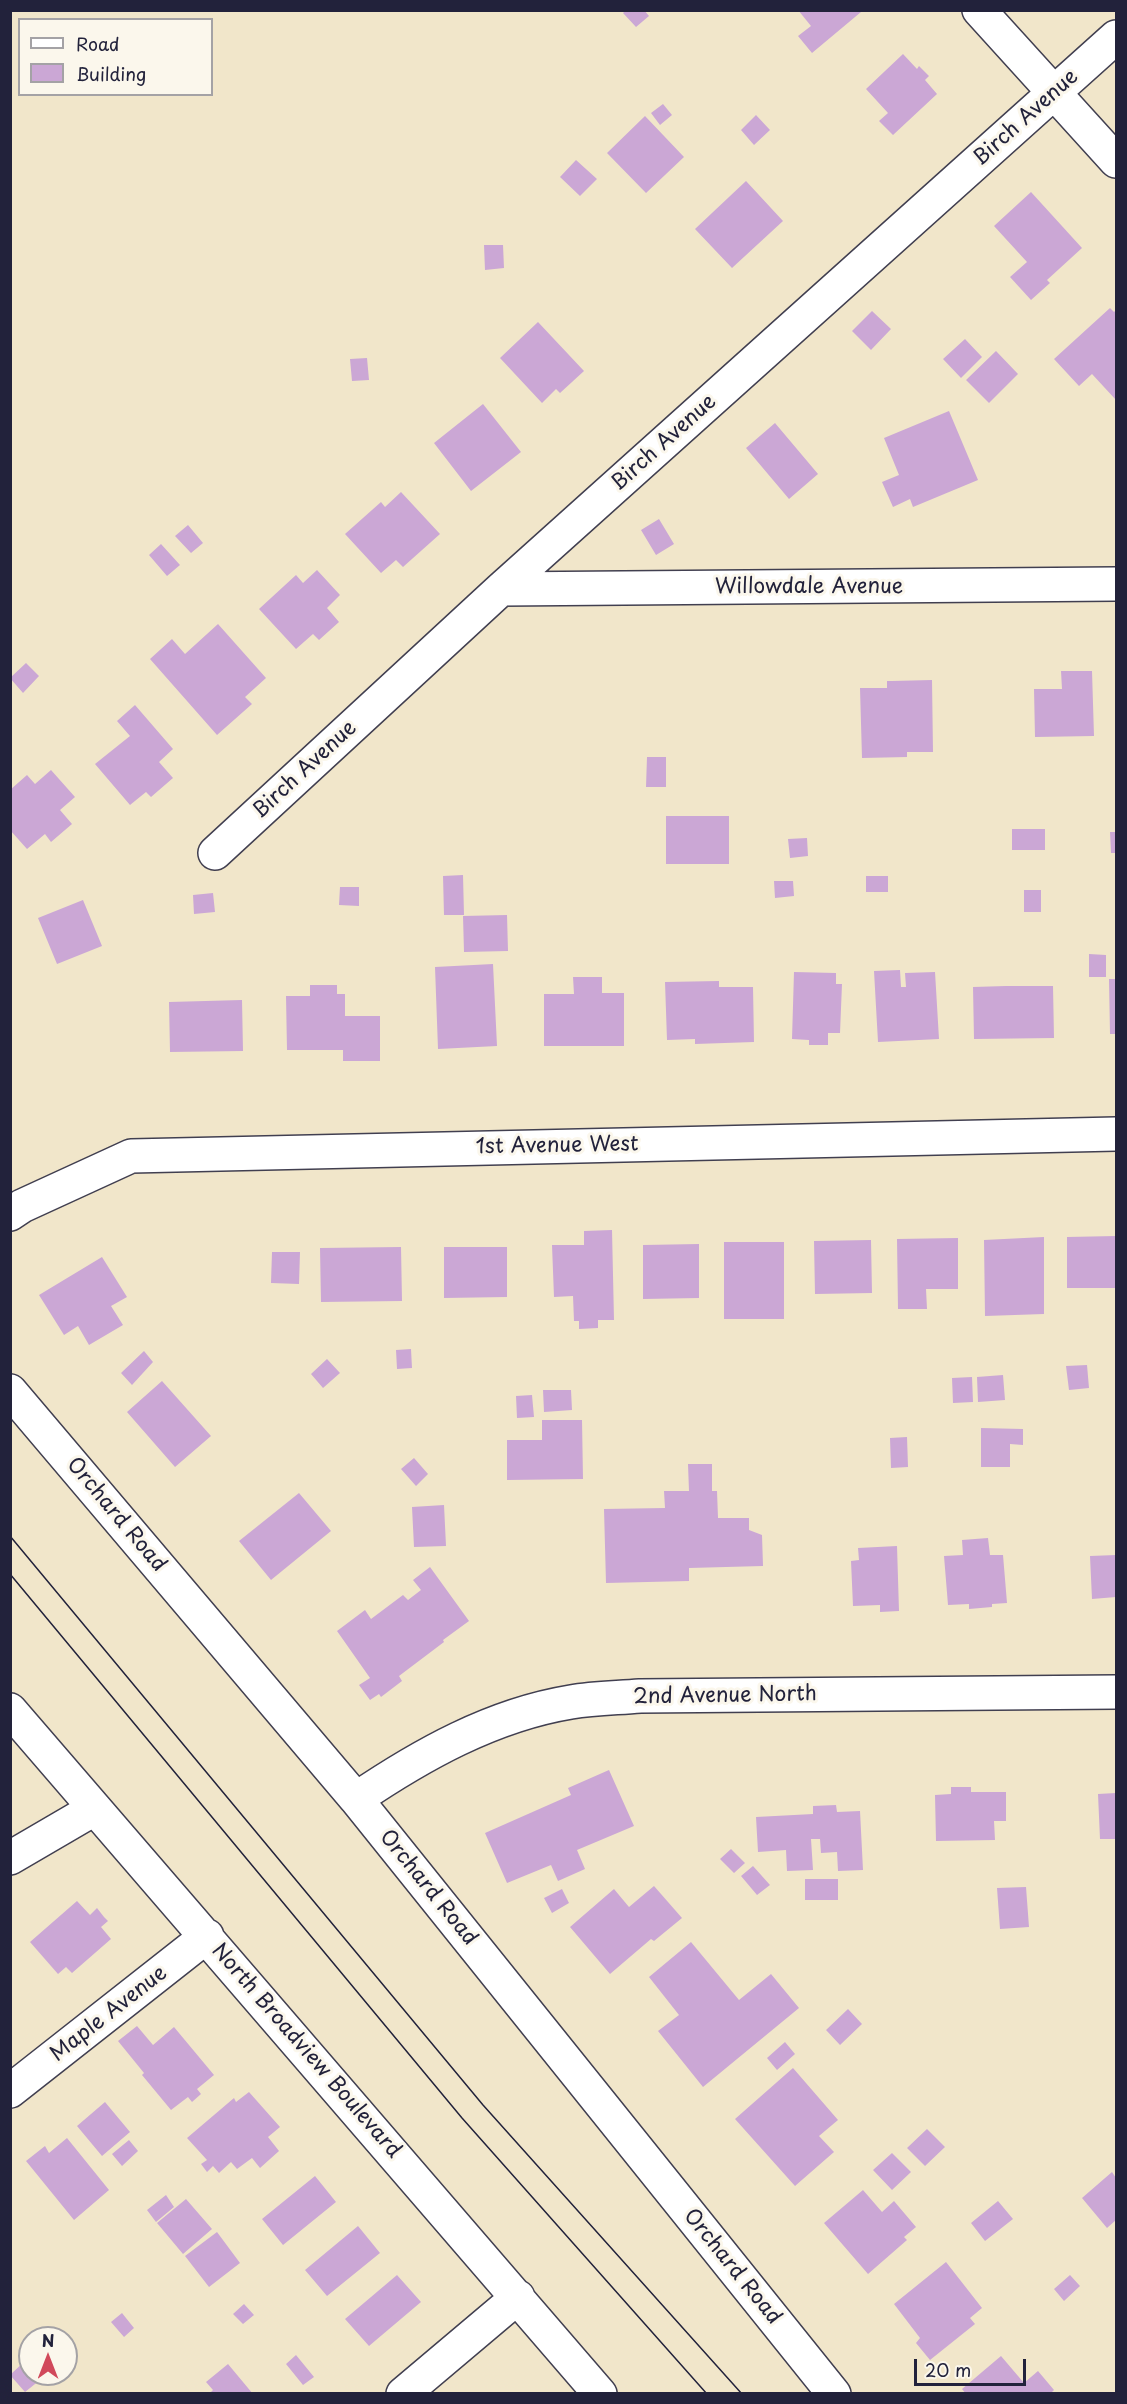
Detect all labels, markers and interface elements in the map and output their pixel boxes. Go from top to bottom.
legend [18,18,213,96]
text: Road [76,30,120,57]
text: Building [76,60,146,87]
street label: Birch Avenue [968,64,1084,172]
street label: Birch Avenue [606,389,722,497]
street label: Willowdale Avenue [715,574,903,600]
street label: Birch Avenue [248,716,362,824]
street label: 1st Avenue West [475,1132,639,1160]
street label: Orchard Road [61,1453,171,1577]
street label: 2nd Avenue North [633,1682,817,1710]
street label: Orchard Road [374,1825,482,1951]
street label: North Broadview Boulevard [206,1939,406,2163]
street label: Maple Avenue [46,1961,172,2067]
street label: Orchard Road [678,2204,786,2330]
north arrow [18,2326,78,2386]
text: N [42,2328,54,2352]
scale bar [917,2347,1030,2385]
text: 20 m [925,2356,971,2383]

